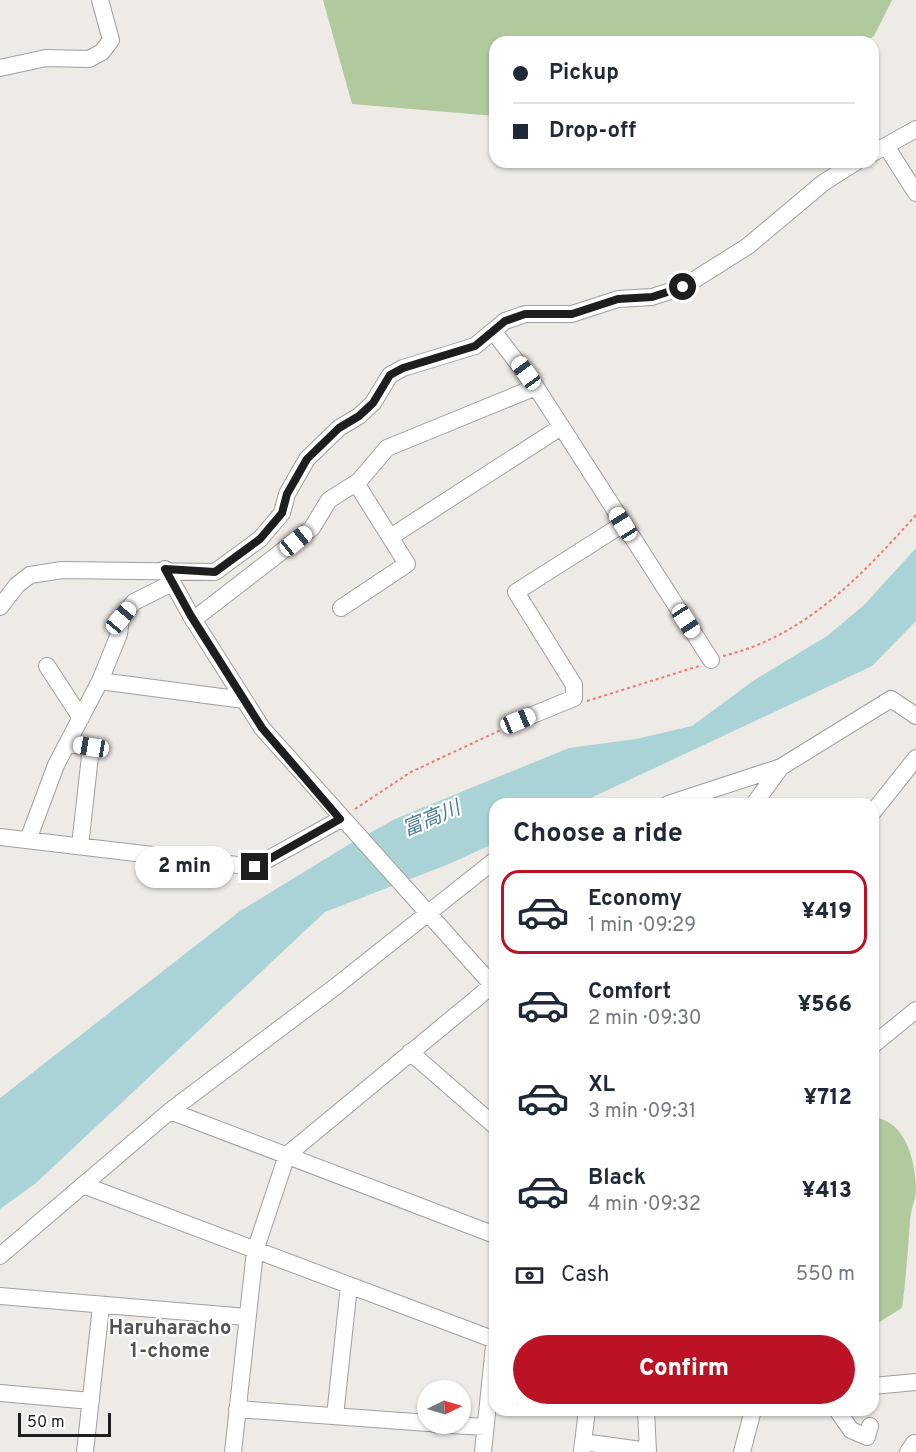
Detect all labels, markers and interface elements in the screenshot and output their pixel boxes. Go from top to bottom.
text: Pickup [549,60,619,87]
text: Drop-off [549,118,636,145]
route start [669,273,696,300]
car [508,353,544,393]
car [606,504,640,544]
car [276,523,316,559]
car [103,598,139,638]
car [669,601,703,641]
car [498,706,538,736]
car [72,735,110,759]
water label: 富高川 [399,795,466,844]
text: Choose a ride [513,817,683,851]
callout: 2 min [135,846,234,888]
route end [241,853,268,880]
text: 2 min [158,854,211,880]
icon: car [516,885,570,939]
text: Economy [588,886,682,913]
text: ¥419 [801,899,852,926]
text: 1 min · 09:29 [588,913,696,939]
icon: car [516,978,570,1032]
text: Comfort [588,979,671,1006]
text: ¥566 [798,992,852,1019]
text: 2 min · 09:30 [588,1006,702,1032]
icon: car [516,1071,570,1125]
text: XL [588,1072,615,1099]
text: ¥712 [804,1085,852,1112]
text: 3 min · 09:31 [588,1099,696,1125]
icon: car [516,1164,570,1218]
text: Black [588,1165,646,1192]
text: ¥413 [802,1178,852,1205]
text: 4 min · 09:32 [588,1192,701,1218]
icon: cash [513,1259,546,1292]
text: Cash [561,1262,610,1289]
text: 550 m [796,1262,855,1288]
district label: Haruharacho 1-chome [109,1316,231,1365]
button: Confirm [513,1335,855,1404]
north arrow [417,1380,471,1434]
map controls [417,1380,471,1434]
scale bar [18,1410,111,1438]
text: 50 m [27,1413,65,1433]

